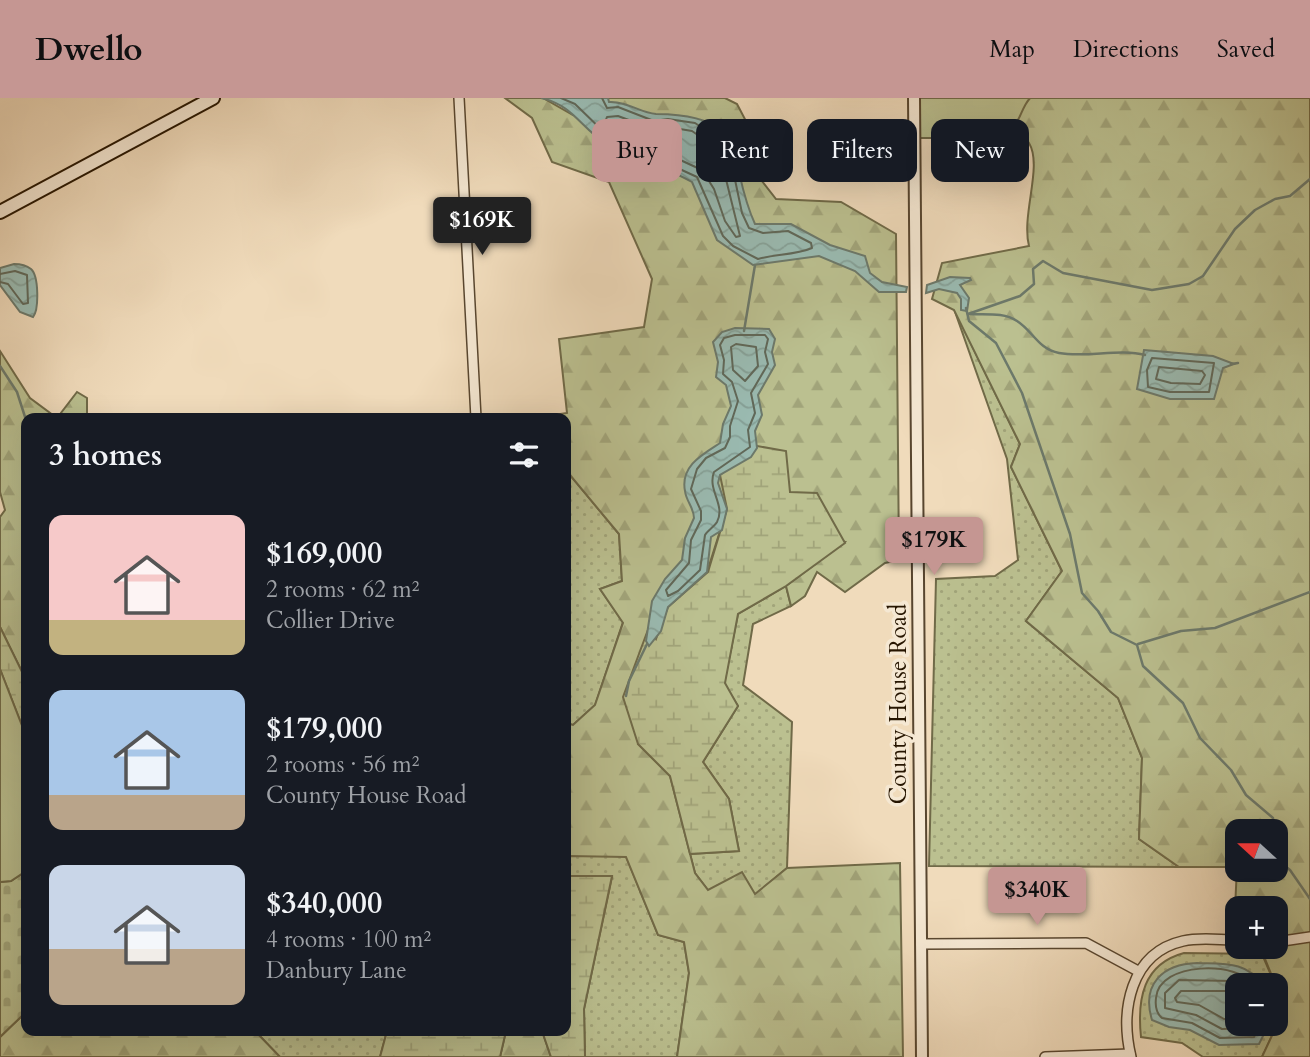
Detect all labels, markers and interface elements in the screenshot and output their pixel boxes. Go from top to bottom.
text: Dwello [35,27,143,72]
text: Map [989,33,1035,66]
text: Directions [1073,33,1179,66]
text: Saved [1217,33,1275,66]
chip: Buy [592,119,682,182]
chip: Rent [696,119,793,182]
chip: Filters [807,119,917,182]
chip: New [931,119,1029,182]
pin: $169K [433,198,531,257]
text: $169K [449,204,515,235]
text: 3 homes [49,435,162,476]
icon: filters [505,436,543,474]
pin: $179K [885,518,983,577]
text: $179K [901,524,967,555]
text: $169,000 [266,533,382,574]
icon: home [105,543,189,627]
text: 2 rooms · 62 m² [266,574,419,605]
street label: County House Road [883,603,914,804]
text: Collier Drive [266,605,395,636]
text: $179,000 [266,708,382,749]
icon: home [105,718,189,802]
text: 2 rooms · 56 m² [266,749,419,780]
text: County House Road [266,780,466,811]
north arrow [1225,819,1288,882]
map controls [1225,819,1288,1036]
pin: $340K [988,868,1086,927]
text: $340K [1004,874,1070,905]
text: $340,000 [266,883,382,924]
icon: home [105,893,189,977]
button: + [1225,896,1288,959]
text: 4 rooms · 100 m² [266,924,431,955]
text: Danbury Lane [266,955,407,986]
button: − [1225,973,1288,1036]

